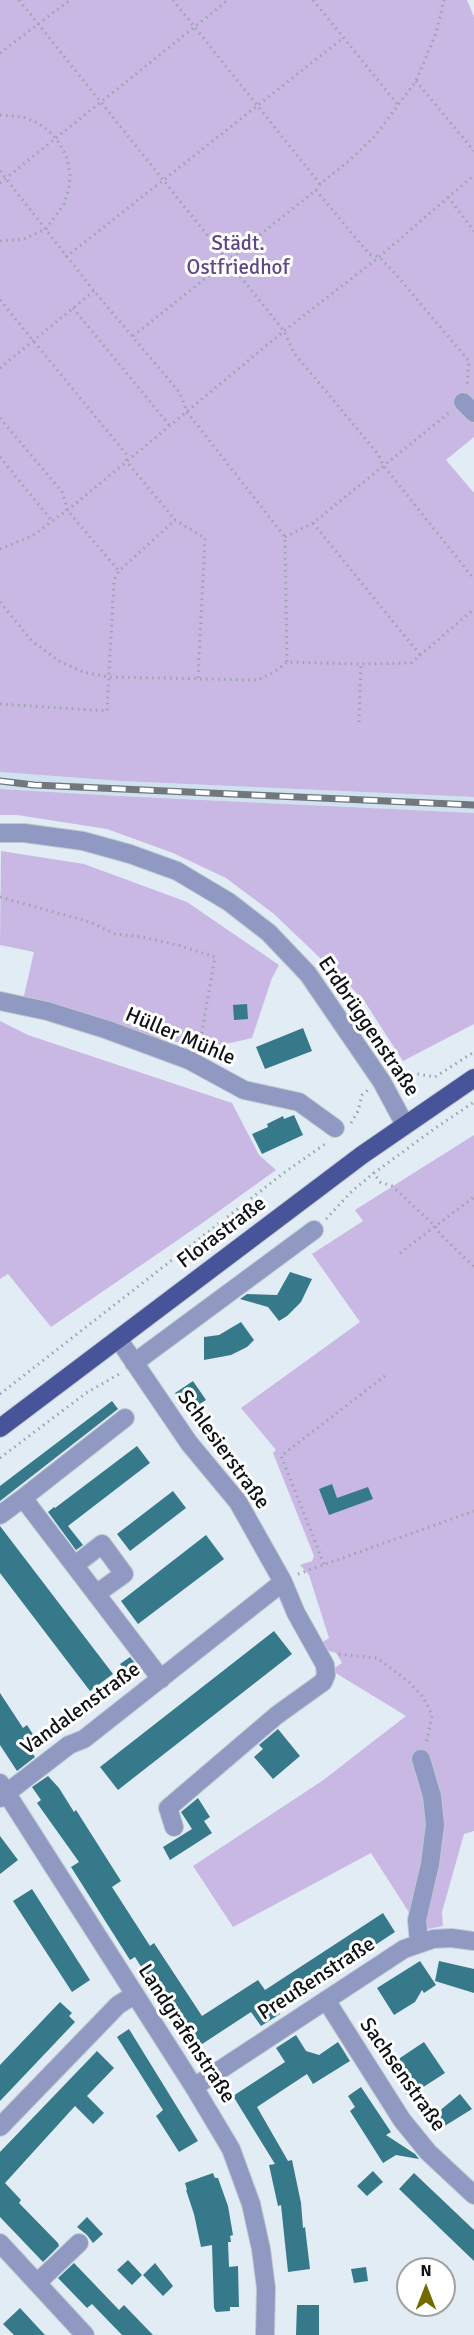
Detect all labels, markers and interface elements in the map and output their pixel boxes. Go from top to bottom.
park label: Städt. Ostfriedhof [187,231,289,281]
street label: Erdbrüggenstraße [312,952,424,1102]
street label: Hüller Mühle [121,1003,239,1071]
street label: Florastraße [173,1191,271,1275]
street label: Schlesierstraße [171,1386,275,1514]
street label: Vandalenstraße [16,1657,146,1761]
street label: Preußenstraße [254,1932,380,2026]
street label: Landgrafenstraße [132,1960,240,2108]
street label: Sachsenstraße [353,2013,451,2137]
north arrow [396,2257,456,2317]
text: N [420,2261,432,2281]

